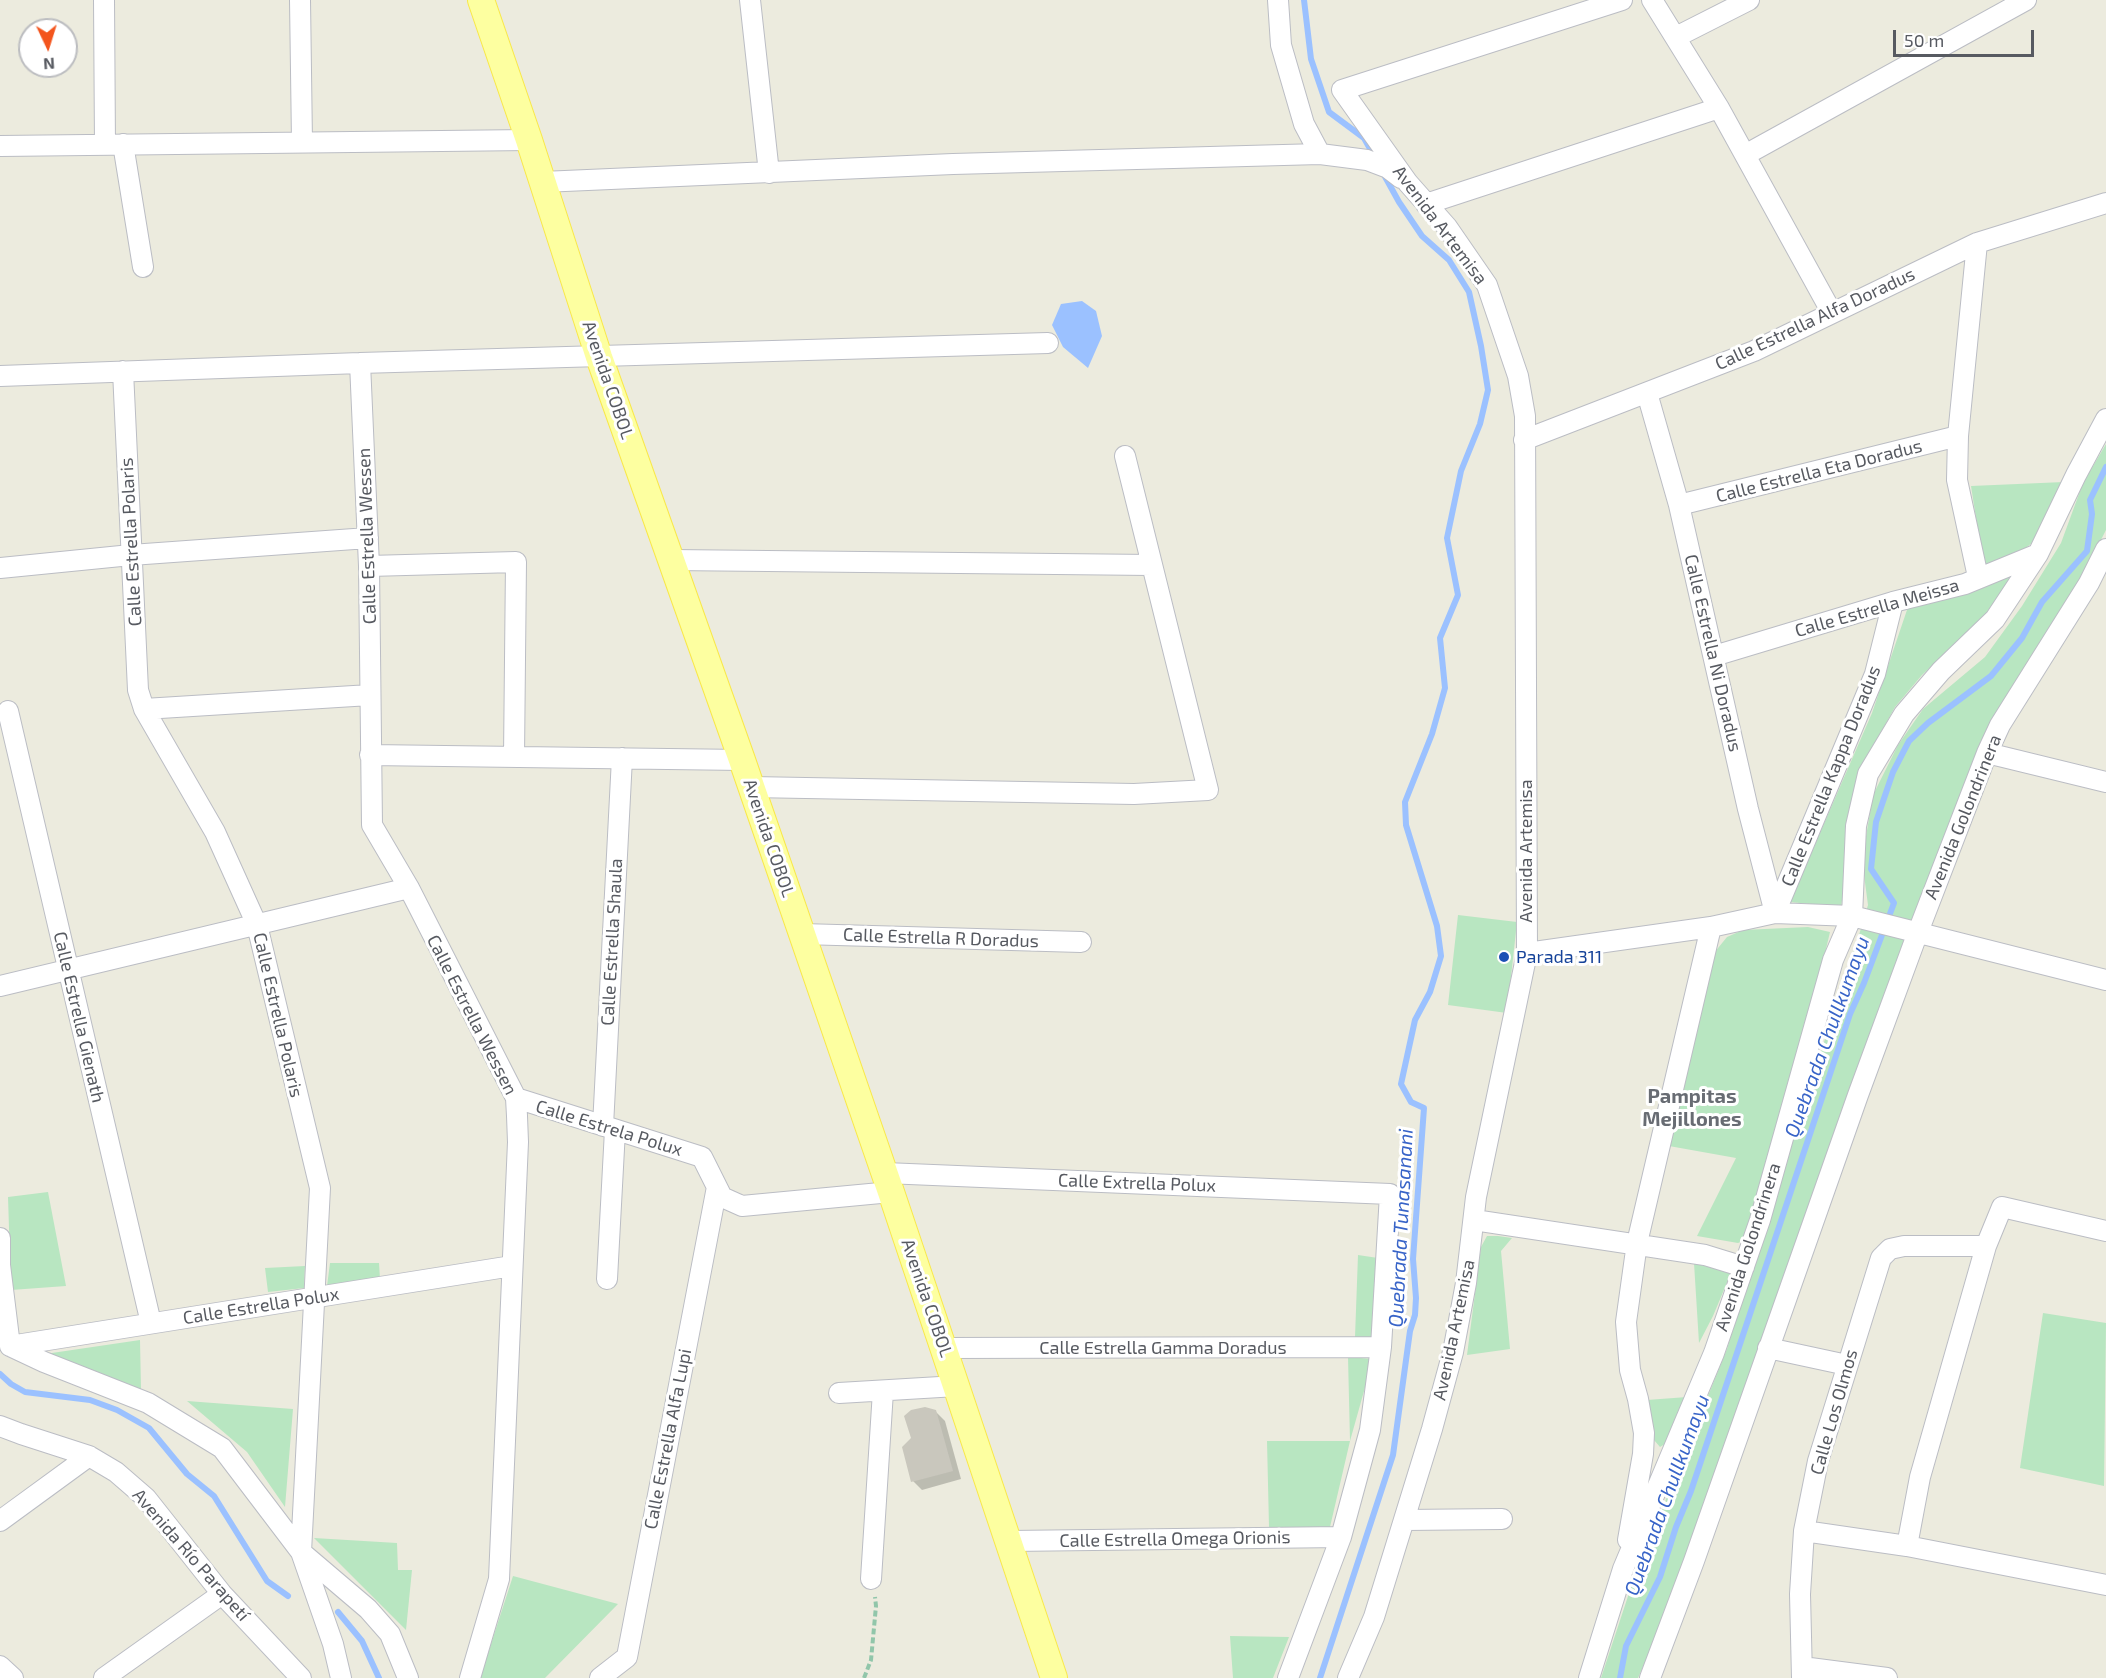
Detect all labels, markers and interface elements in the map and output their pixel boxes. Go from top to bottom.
north arrow [18,18,78,78]
scale bar [1896,18,2037,56]
text: 50 m [1904,29,1944,51]
text: N [43,55,56,74]
street label: Avenida Artemisa [1388,161,1492,289]
street label: Calle Estrella Alfa Doradus [1712,263,1918,375]
street label: Avenida COBOL [578,318,638,442]
street label: Calle Estrella Eta Doradus [1714,435,1924,507]
street label: Calle Estrella Wessen [353,447,381,625]
street label: Calle Estrella Polaris [116,457,146,627]
street label: Calle Estrella Ni Doradus [1680,552,1746,754]
street label: Calle Estrella Meissa [1792,574,1962,642]
street label: Calle Estrella Kappa Doradus [1777,662,1885,890]
street label: Avenida Golondrinera [1920,731,2006,903]
street label: Avenida COBOL [739,776,799,900]
street label: Avenida Artemisa [1515,779,1537,923]
street label: Calle Estrella Shaula [597,858,627,1026]
street label: Calle Estrella R Doradus [843,924,1039,952]
street label: Calle Estrella Gienath [49,929,109,1105]
street label: Calle Estrella Polaris [249,930,307,1100]
street label: Calle Estrella Wessen [422,931,522,1099]
water label: Quebrada Chullkumayu [1779,933,1875,1141]
place label: Parada 311 [1516,946,1602,968]
marker: Parada 311 [1497,950,1511,964]
district label: Pampitas Mejillones [1642,1084,1742,1131]
street label: Calle Estrela Polux [533,1095,685,1161]
water label: Quebrada Tunasanani [1384,1128,1418,1328]
street label: Avenida Golondrinera [1711,1160,1785,1334]
street label: Calle Extrella Polux [1058,1169,1216,1197]
street label: Avenida COBOL [897,1236,957,1360]
street label: Avenida Artemisa [1429,1258,1479,1402]
street label: Calle Estrella Polux [181,1283,341,1329]
street label: Calle Estrella Gamma Doradus [1039,1337,1287,1359]
street label: Calle Estrella Alfa Lupi [640,1347,696,1531]
street label: Calle Los Olmos [1806,1347,1862,1477]
water label: Quebrada Chullkumayu [1619,1391,1715,1599]
street label: Avenida Río Parapetí [128,1485,254,1625]
street label: Calle Estrella Omega Orionis [1059,1526,1291,1552]

